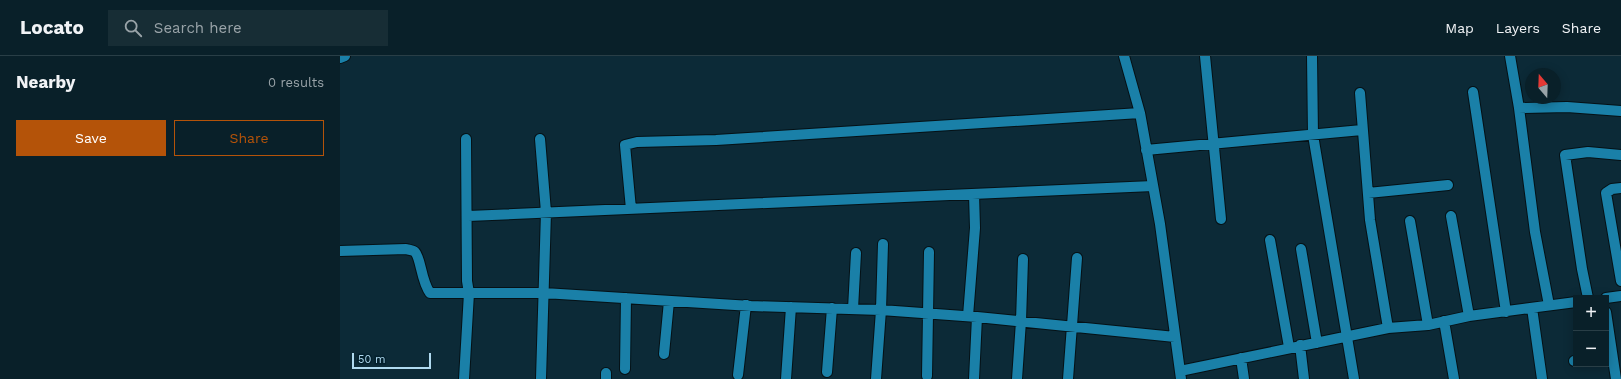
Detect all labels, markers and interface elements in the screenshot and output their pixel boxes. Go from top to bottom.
search box [108,10,388,46]
text: Locato [20,16,84,39]
icon: search [122,17,144,39]
text: Search here [154,19,242,37]
text: Map [1445,20,1474,36]
text: Layers [1496,20,1540,36]
text: Share [1562,20,1601,36]
north arrow [1525,68,1561,104]
text: Nearby [16,72,75,92]
text: 0 results [268,75,324,90]
button: Save [16,120,166,156]
button: Share [174,120,324,156]
map controls [1573,295,1609,367]
button: + [1573,295,1609,331]
button: − [1573,331,1609,367]
scale bar [352,351,431,370]
text: 50 m [358,353,385,366]

